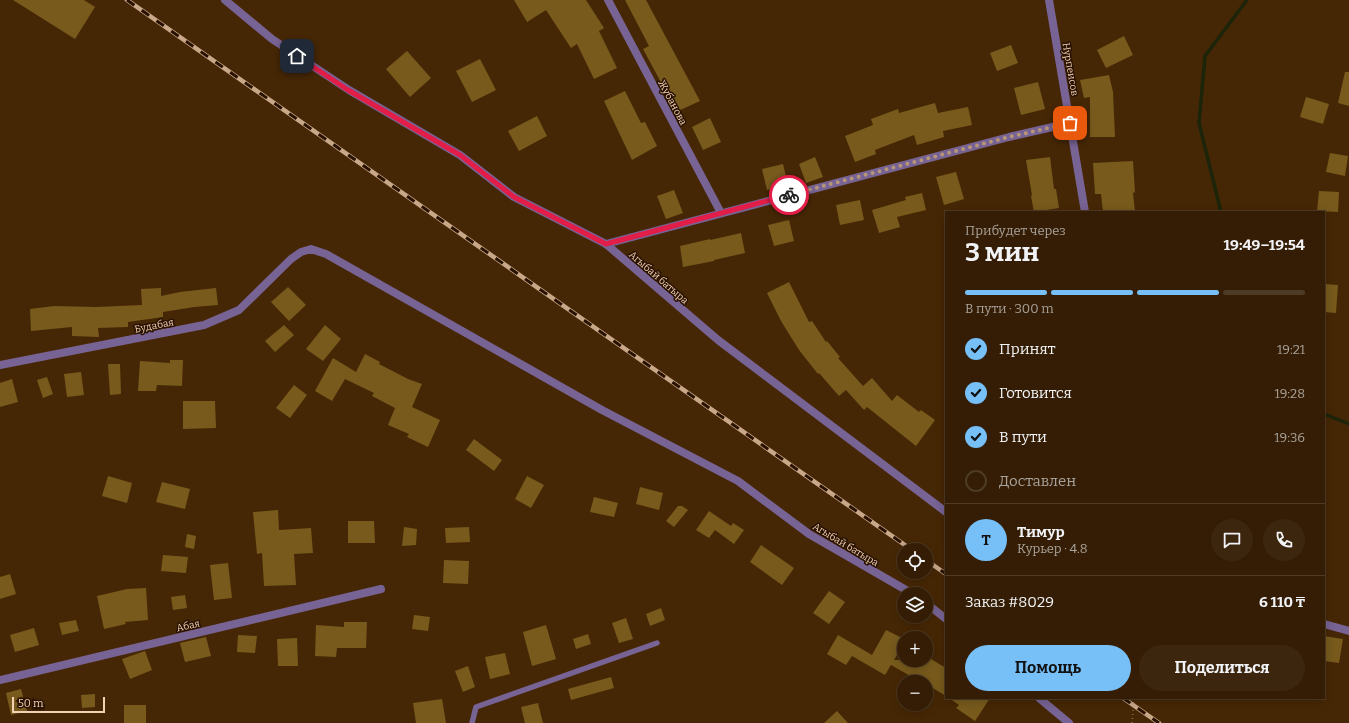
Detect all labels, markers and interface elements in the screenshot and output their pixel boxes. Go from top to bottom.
pin [280,39,314,73]
street label: Нурпеисов [1059,42,1081,97]
icon: home [286,45,308,67]
street label: Жубанова [655,77,690,128]
pin [1053,106,1087,140]
icon: bag [1059,112,1081,134]
courier [769,175,809,215]
icon: bike [778,184,800,206]
text: Прибудет через [965,223,1066,238]
text: 19:49–19:54 [1224,236,1305,254]
text: 3 мин [965,237,1039,268]
street label: Агыбай батыра [626,248,692,307]
text: В пути · 300 m [965,301,1054,316]
street label: Будабая [133,315,175,336]
icon: check [965,338,987,360]
text: Принят [999,340,1055,358]
text: 19:21 [1277,342,1305,357]
icon: check [965,382,987,404]
text: Готовится [999,384,1072,402]
text: 19:28 [1274,386,1305,401]
icon: check [965,426,987,448]
text: В пути [999,428,1047,446]
text: 19:36 [1274,430,1305,445]
text: Доставлен [999,472,1076,490]
button: chat [1211,519,1253,561]
button: phone [1263,519,1305,561]
street label: Агыбай батыра [810,520,882,570]
text: Тимур [1017,523,1065,541]
text: Т [981,531,991,549]
text: Курьер · 4.8 [1017,541,1088,556]
map controls [897,543,933,711]
button: locate [897,543,933,579]
button: layers [897,587,933,623]
text: Заказ #8029 [965,593,1054,611]
text: 6 110 ₸ [1259,593,1305,611]
street label: Абая [175,616,202,634]
button: + [897,631,933,667]
button: Помощь [965,645,1131,691]
button: Поделиться [1139,645,1305,691]
button: − [897,675,933,711]
scale bar [12,695,105,714]
text: 50 m [18,697,44,710]

